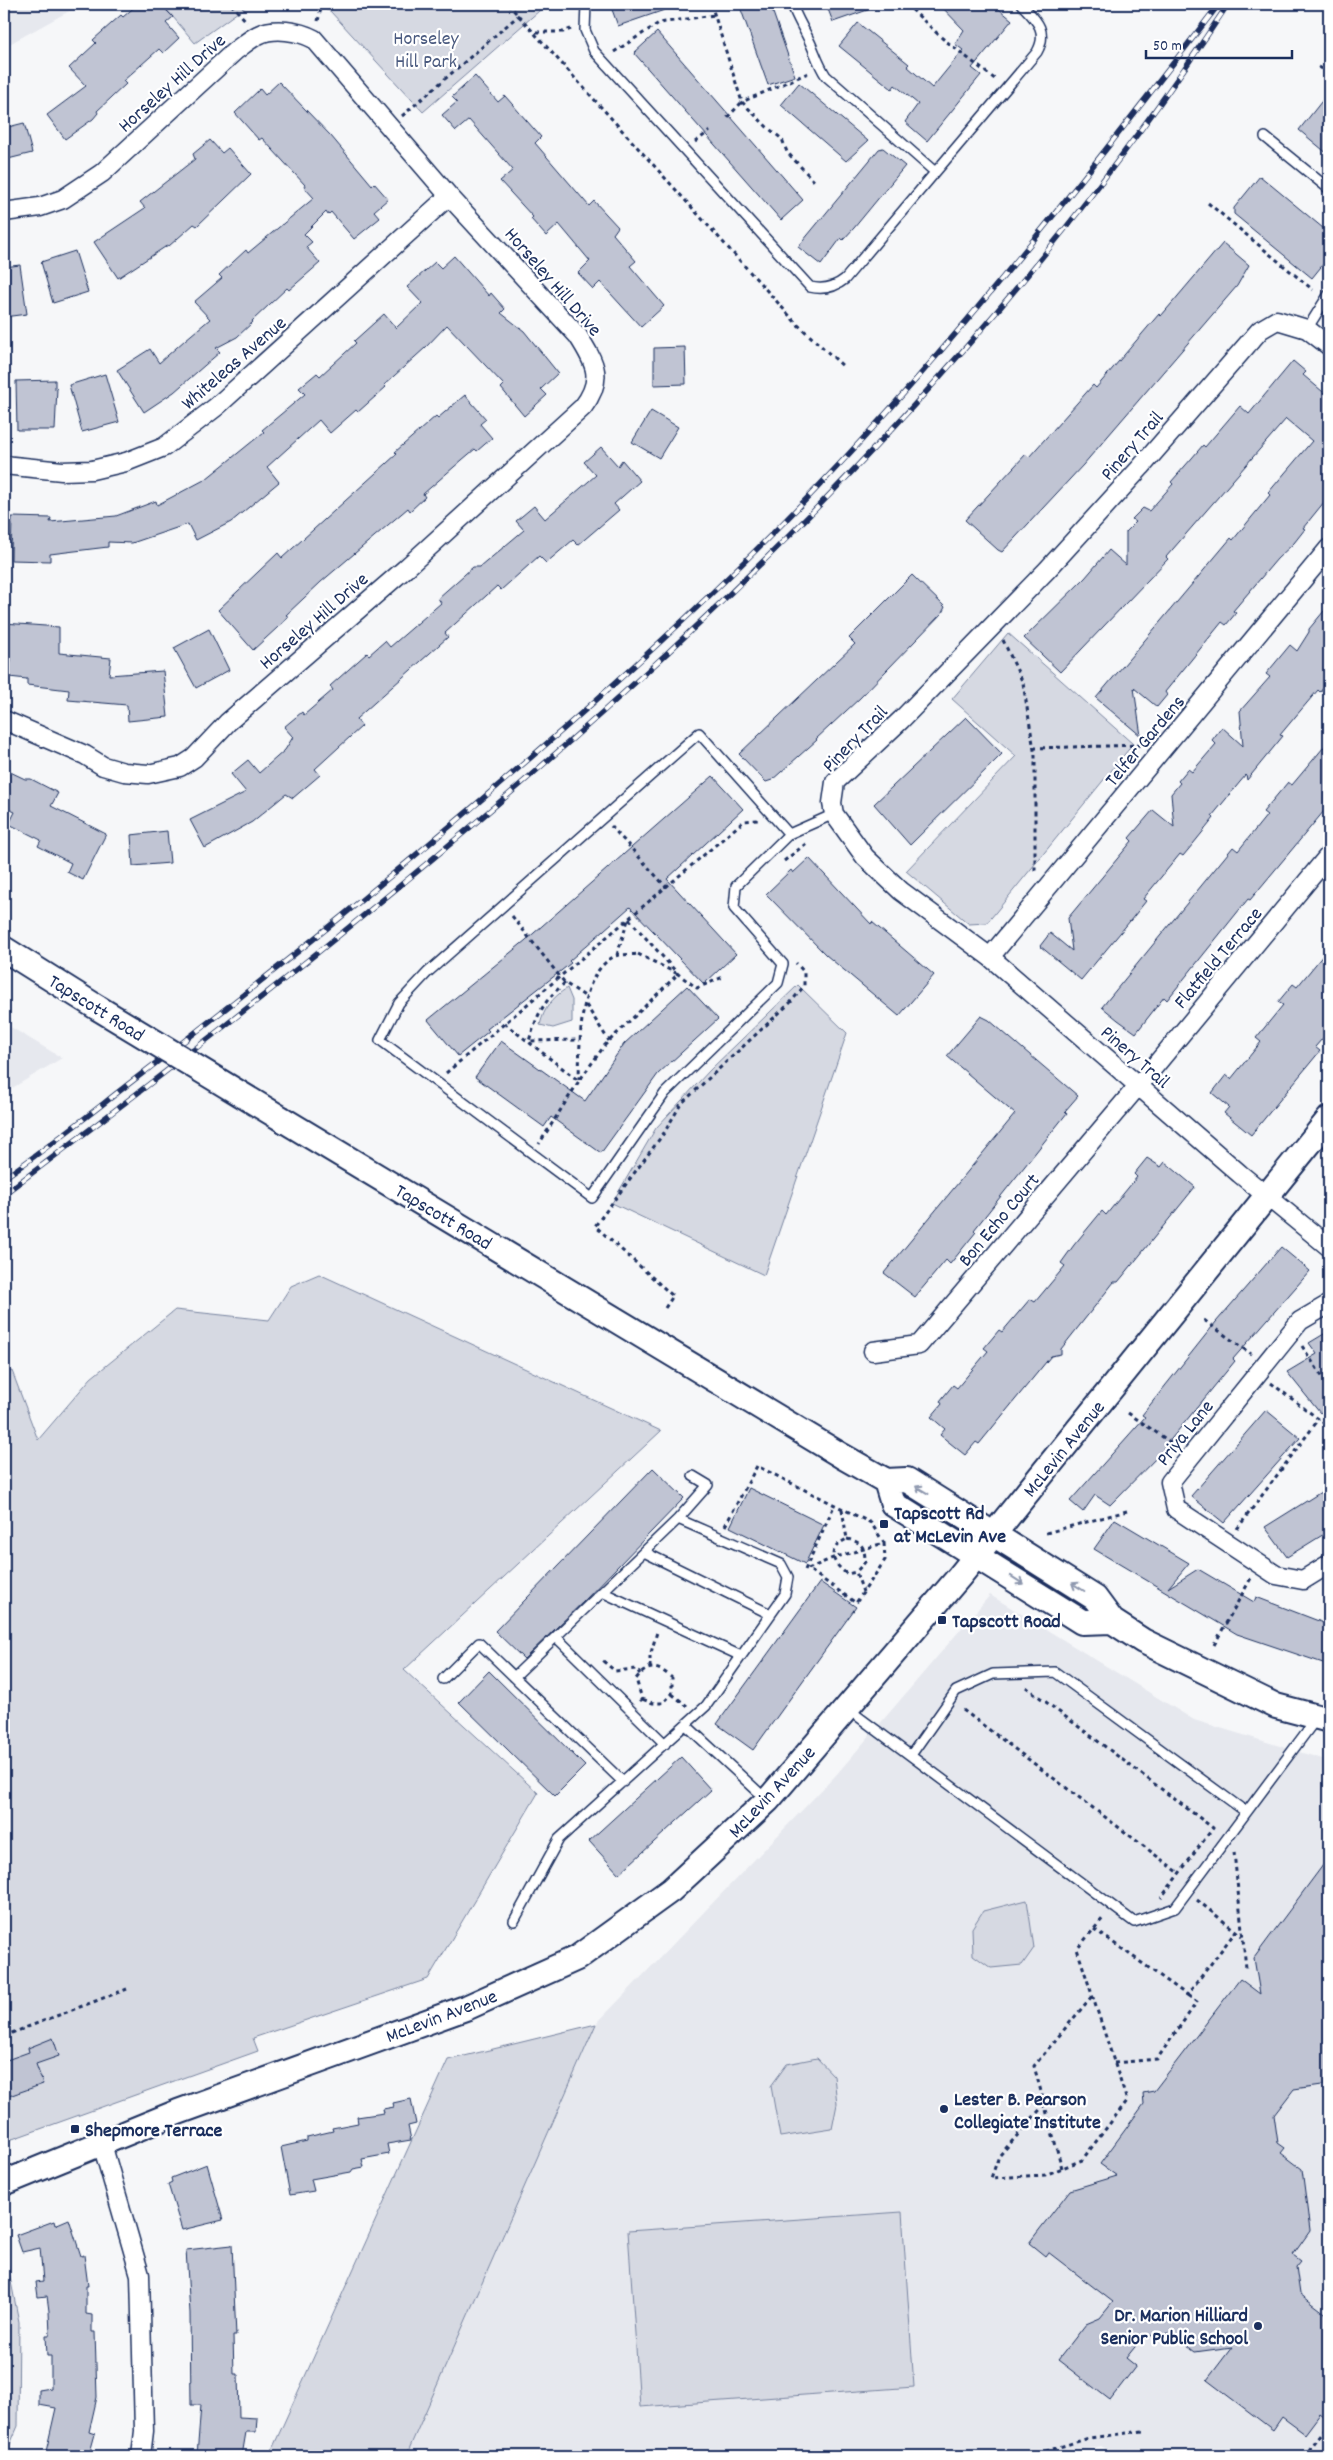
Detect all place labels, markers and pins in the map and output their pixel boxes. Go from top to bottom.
place label: Tapscott Rd at McLevin Ave [894,1501,1006,1552]
marker: Tapscott Rd at McLevin Ave [878,1518,890,1530]
place label: Tapscott Road [952,1609,1061,1637]
marker: Tapscott Road [936,1614,948,1626]
place label: Lester B. Pearson Collegiate Institute [954,2087,1101,2138]
marker: Lester B. Pearson Collegiate Institute [938,2103,950,2115]
place label: Shepmore Terrace [85,2118,222,2146]
marker: Shepmore Terrace [69,2123,81,2135]
place label: Dr. Marion Hilliard Senior Public School [1101,2303,1248,2354]
marker: Dr. Marion Hilliard Senior Public School [1252,2320,1264,2332]

